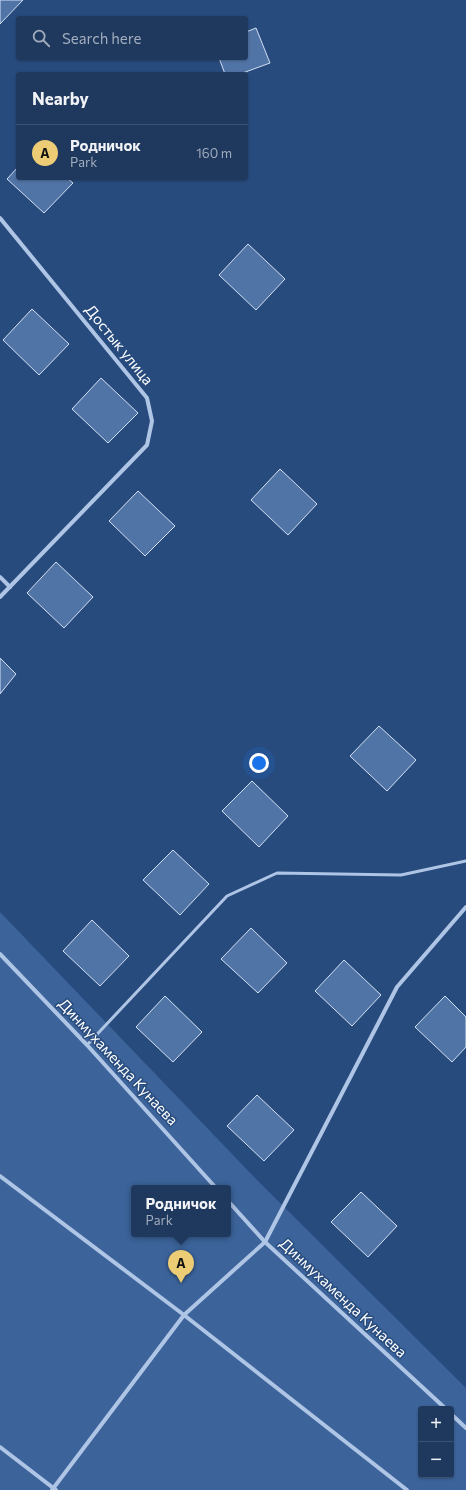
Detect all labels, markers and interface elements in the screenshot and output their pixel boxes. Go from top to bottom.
search box [16,16,248,60]
icon: search [30,27,52,49]
text: Search here [62,29,141,47]
text: Nearby [32,88,89,109]
text: Родничок [70,136,141,154]
text: A [40,145,50,161]
text: 160 m [196,145,232,161]
text: Park [70,154,97,170]
street label: Достык улица [82,301,158,388]
your location [249,753,269,773]
street label: Динмухаменда Кунаева [55,994,182,1128]
popup [131,1185,231,1237]
text: Родничок [146,1194,216,1212]
text: Park [146,1212,173,1228]
street label: Динмухаменда Кунаева [277,1234,411,1361]
pin: A [168,1250,194,1283]
map controls [418,1406,454,1478]
button: + [418,1406,454,1442]
button: − [418,1442,454,1478]

